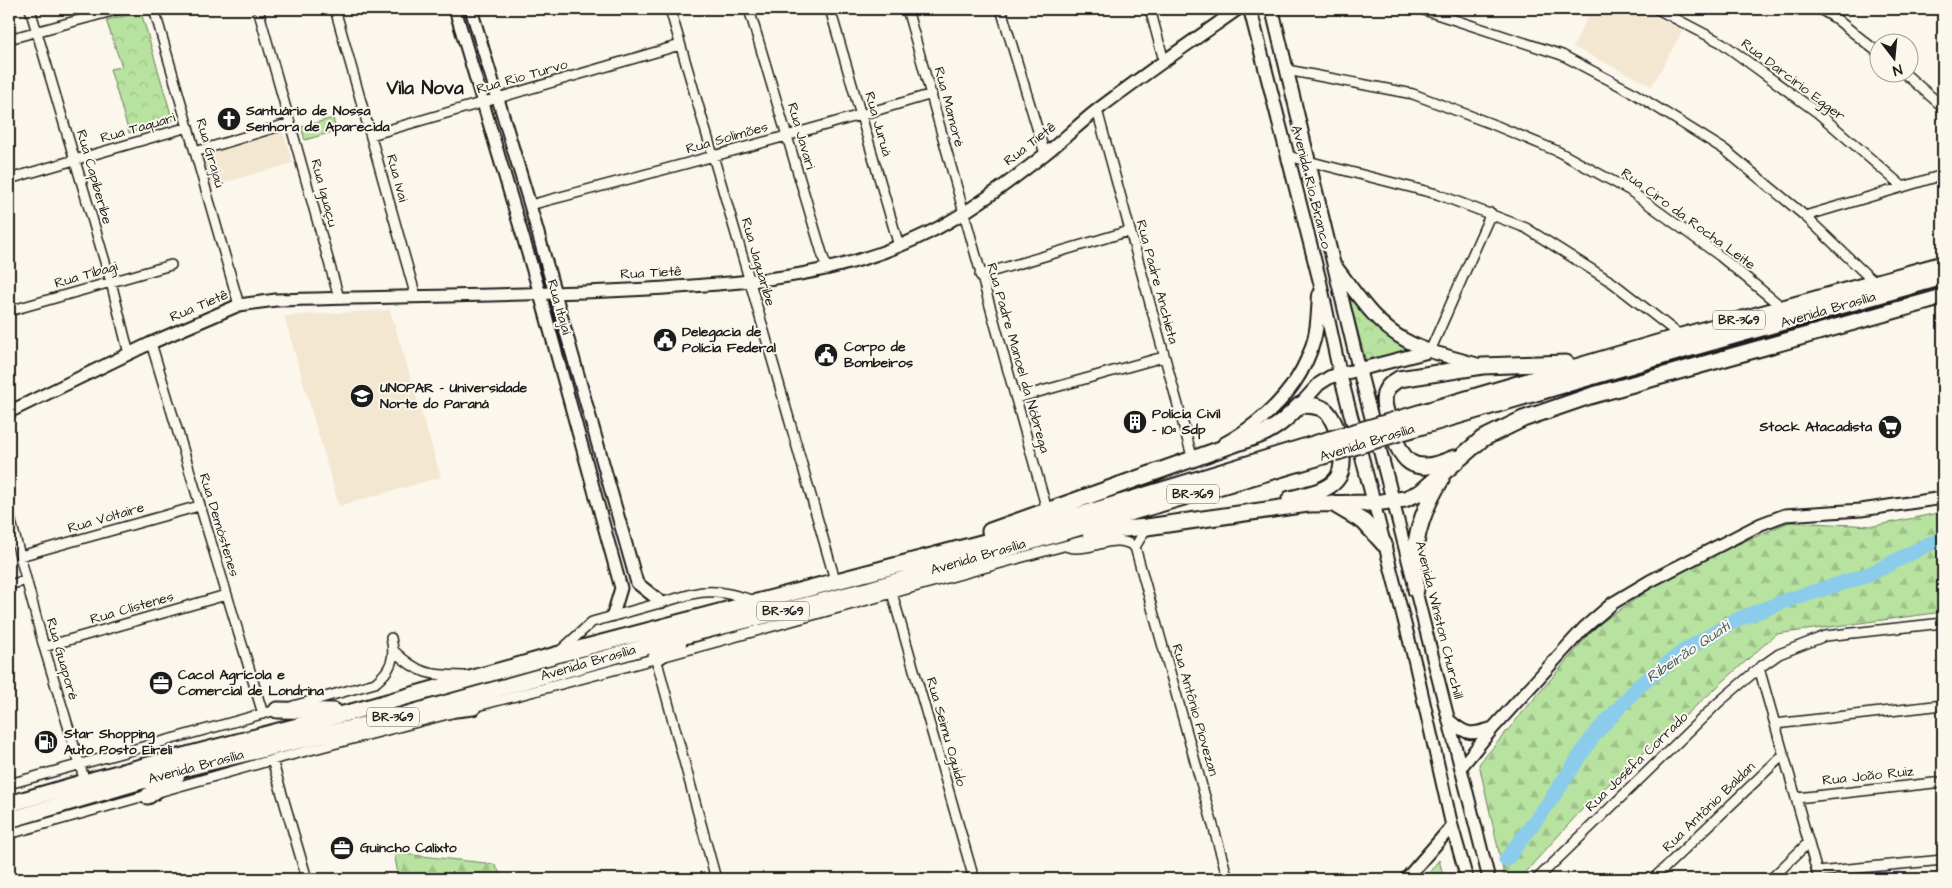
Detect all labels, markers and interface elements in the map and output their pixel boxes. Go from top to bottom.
north arrow [1870,32,1920,82]
street label: Rua Darcirio Egger [1737,34,1850,126]
street label: Rua Rio Turvo [474,54,570,100]
text: N [1890,59,1904,80]
street label: Rua Mamoré [929,65,969,150]
district label: Vila Nova [385,75,464,102]
street label: Rua Juruá [859,89,897,159]
street label: Rua Javari [782,100,820,172]
place label: Santuário de Nossa Senhora de Aparecida [245,101,391,137]
church icon: Santuário de Nossa Senhora de Aparecida [216,106,242,132]
street label: Rua Taquari [98,108,178,148]
street label: Rua Grajaú [191,116,229,190]
street label: Rua Solimões [684,117,770,159]
street label: Rua Tietê [1000,117,1061,171]
street label: Avenida Rio Branco [1286,123,1336,251]
street label: Rua Capiberibe [71,127,117,227]
street label: Rua Ivai [381,152,413,204]
street label: Rua Iguaçu [305,157,343,229]
street label: Rua Ciro da Rocha Leite [1617,163,1760,275]
street label: Rua Jaguaribe [736,215,780,309]
street label: Rua Padre Anchieta [1131,218,1183,346]
street label: Rua Tibagi [52,256,120,294]
street label: Rua Tietê [620,261,683,285]
street label: Rua Padre Manoel da Nóbrega [981,261,1055,455]
street label: Rua Itajaí [542,277,577,338]
street label: Rua Tietê [167,285,232,327]
street label: Avenida Brasília [1778,287,1878,333]
road number: BR-369 [1713,310,1765,330]
place label: Delegacia de Polícia Federal [682,322,777,358]
public building icon: Delegacia de Polícia Federal [652,327,678,353]
place label: Corpo de Bombeiros [844,337,913,373]
public building icon: Corpo de Bombeiros [813,342,839,368]
place label: UNOPAR - Universidade Norte do Paraná [380,378,528,414]
school or university icon: UNOPAR - Universidade Norte do Paraná [349,383,375,409]
place label: Polícia Civil - 10ª Sdp [1152,404,1221,440]
building icon: Polícia Civil - 10ª Sdp [1122,409,1148,435]
supermarket icon: Stock Atacadista [1877,414,1903,440]
place label: Stock Atacadista [1759,417,1873,437]
street label: Avenida Brasília [1317,419,1417,467]
street label: Rua Demóstenes [194,471,244,579]
road number: BR-369 [1167,484,1219,504]
street label: Rua Voltaire [65,497,147,538]
street label: Avenida Brasília [928,534,1028,580]
street label: Avenida Winston Churchill [1410,539,1468,701]
street label: Rua Clístenes [88,587,176,629]
road number: BR-369 [757,602,809,620]
water label: Ribeirão Quati [1642,615,1735,688]
street label: Rua Guaporé [41,616,83,703]
street label: Avenida Brasília [538,640,638,686]
street label: Rua Antônio Piovezan [1167,642,1223,778]
place label: Cacol Agrícola e Comercial de Londrina [178,665,325,701]
office icon: Cacol Agrícola e Comercial de Londrina [148,670,174,696]
street label: Rua Seimu Oguido [921,675,971,789]
street label: Rua Joséfa Corrado [1581,707,1693,816]
road number: BR-369 [367,708,419,726]
place label: Star Shopping Auto Posto Eireli [63,724,173,760]
fuel station icon: Star Shopping Auto Posto Eireli [33,729,59,755]
street label: Avenida Brasília [146,745,246,789]
street label: Rua Antônio Baldan [1658,757,1760,857]
street label: Rua João Ruiz [1821,761,1915,791]
office icon: Guincho Calixto [329,835,355,861]
place label: Guincho Calixto [360,838,457,858]

